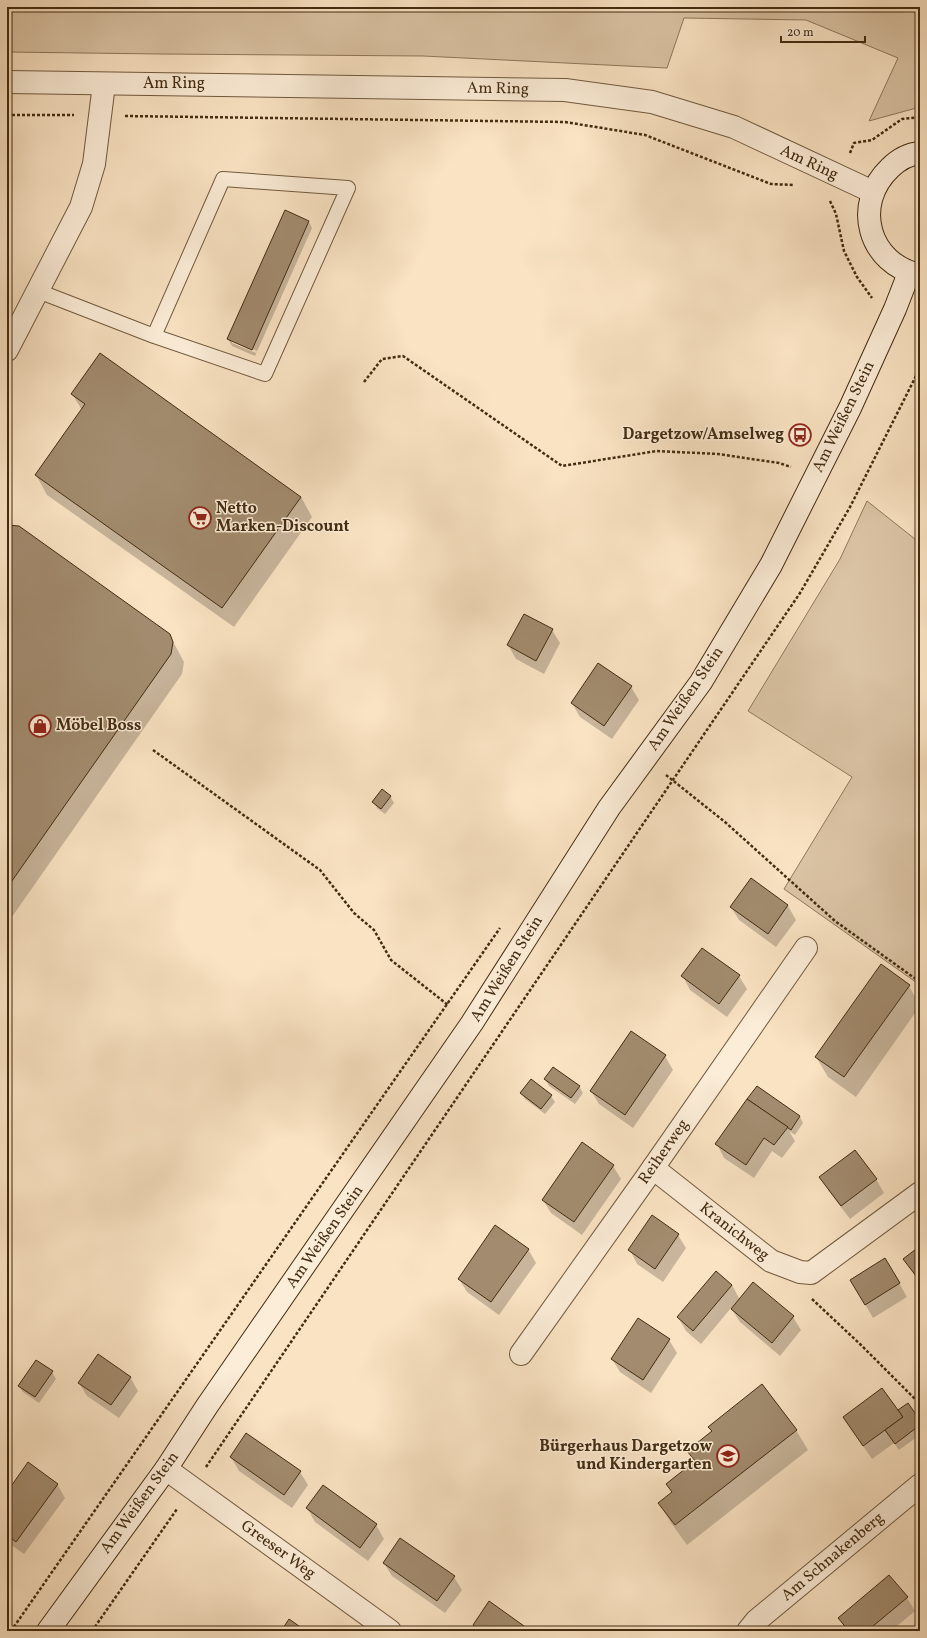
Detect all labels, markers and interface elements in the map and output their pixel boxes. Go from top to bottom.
scale bar [781,18,865,44]
text: 20 m [787,25,814,41]
street label: Am Ring [143,73,205,95]
street label: Am Ring [467,77,529,101]
street label: Am Ring [776,140,842,186]
street label: Am Weißen Stein [807,358,881,476]
bus stop icon: Dargetzow/Amselweg [787,422,813,448]
place label: Dargetzow/Amselweg [623,424,784,446]
place label: Netto Marken-Discount [216,498,350,538]
supermarket icon: Netto Marken-Discount [187,505,213,531]
street label: Am Weißen Stein [643,642,729,756]
shop icon: Möbel Boss [27,713,53,739]
place label: Möbel Boss [56,715,141,737]
street label: Am Weißen Stein [465,912,549,1026]
street label: Reiherweg [634,1115,694,1189]
street label: Am Weißen Stein [281,1181,369,1293]
street label: Kranichweg [694,1198,774,1266]
place label: Bürgerhaus Dargetzow und Kindergarten [539,1436,712,1476]
school or university icon: Bürgerhaus Dargetzow und Kindergarten [715,1443,741,1469]
street label: Am Weißen Stein [95,1447,185,1559]
street label: Am Schnakenberg [777,1507,889,1607]
street label: Greeser Weg [236,1515,320,1585]

